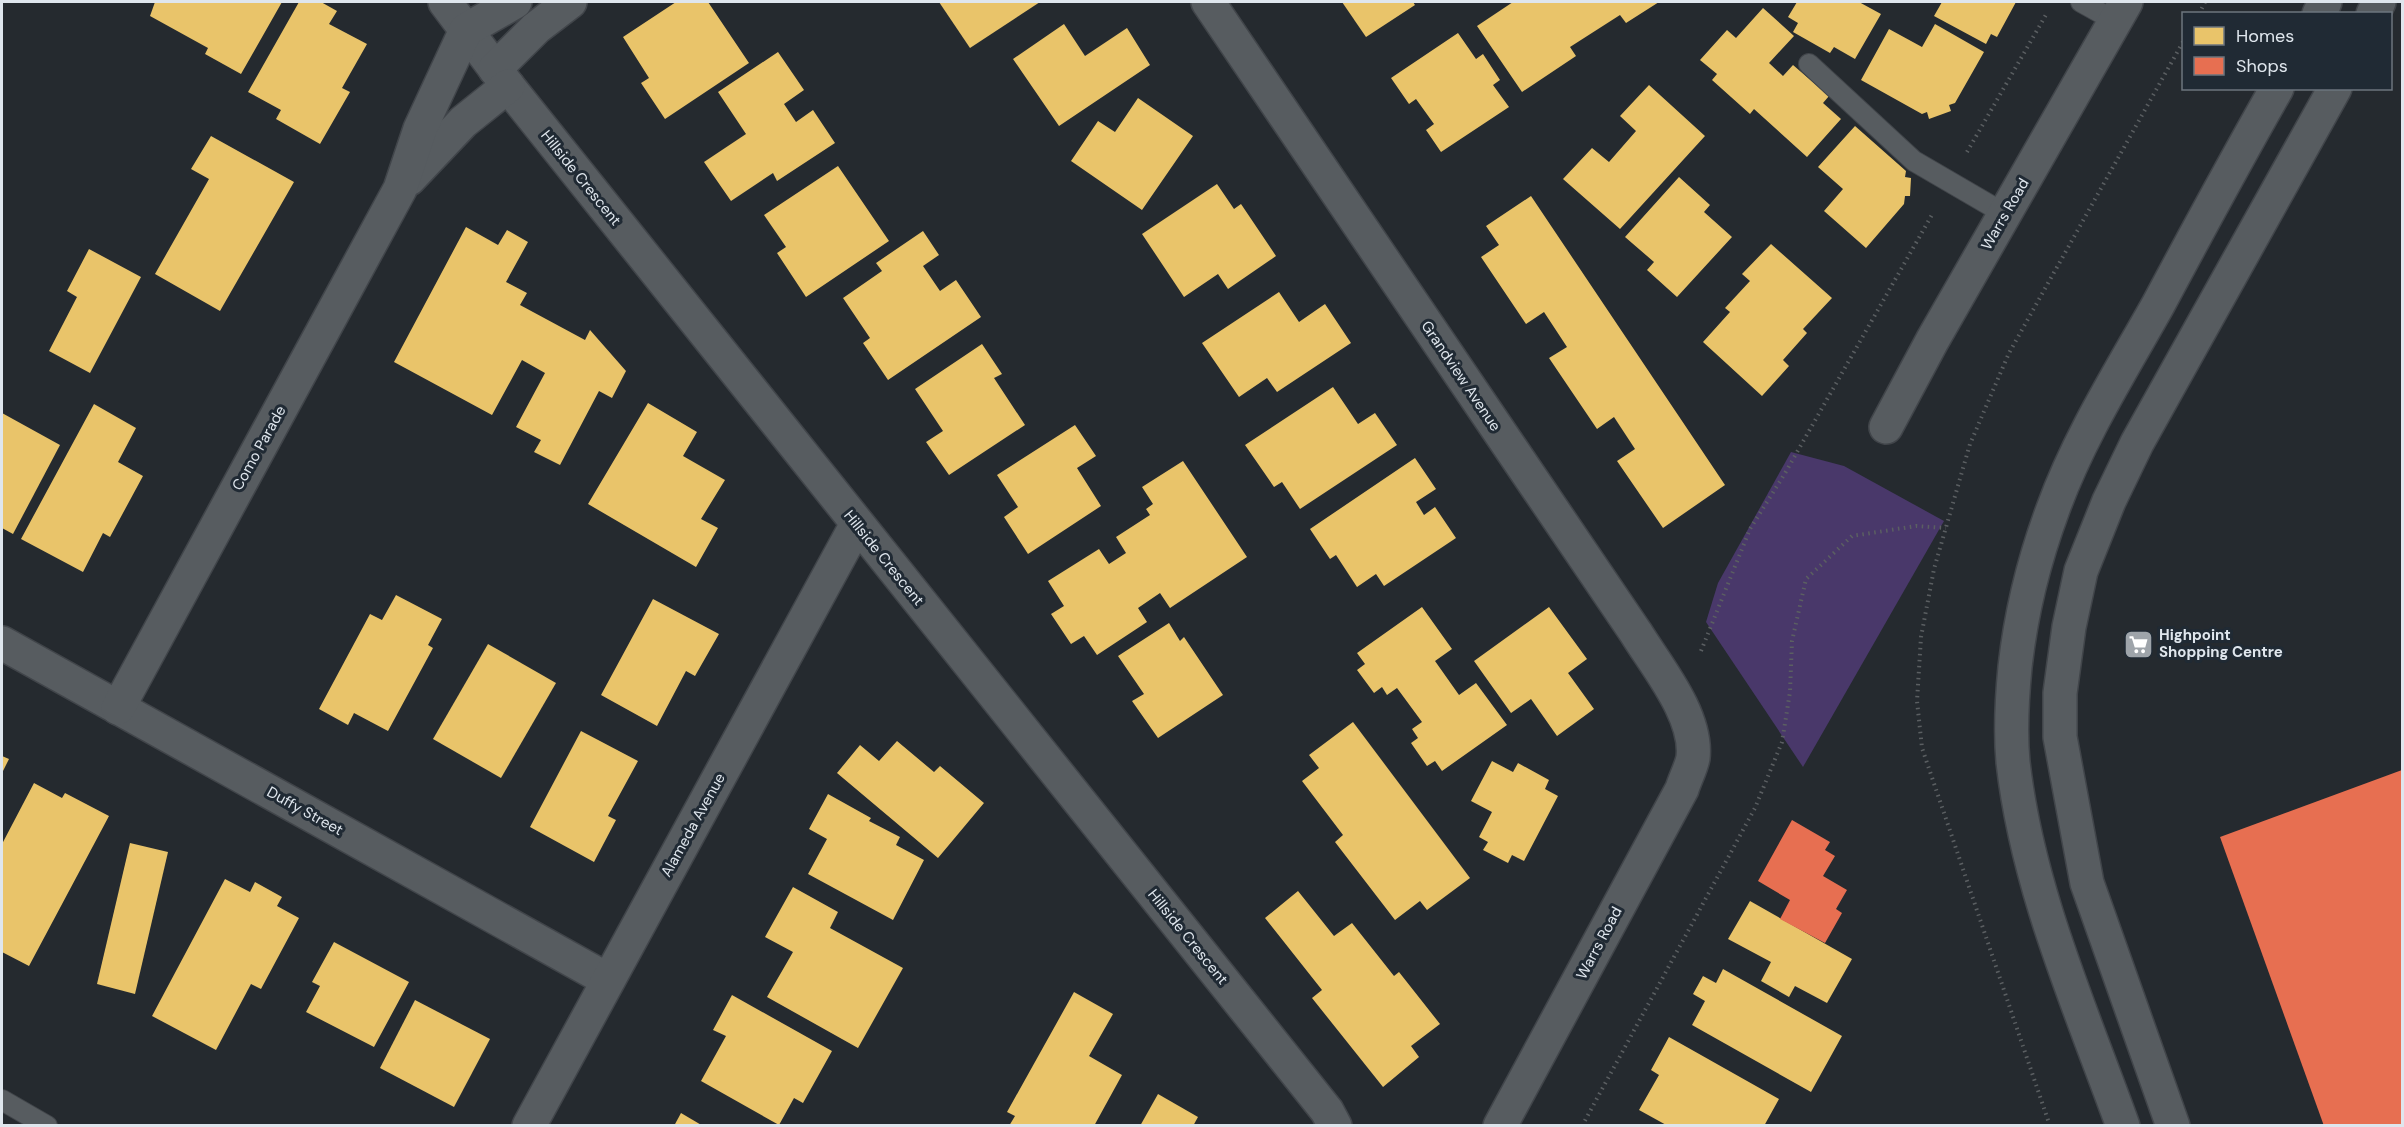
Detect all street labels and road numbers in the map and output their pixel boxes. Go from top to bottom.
street label: Hillside Crescent [536,126,626,230]
street label: Warrs Road [1976,175,2034,253]
street label: Grandview Avenue [1417,317,1505,435]
street label: Como Parade [227,402,291,494]
street label: Hillside Crescent [839,506,929,610]
street label: Alameda Avenue [656,769,730,881]
street label: Duffy Street [263,782,347,840]
street label: Hillside Crescent [1143,885,1233,989]
street label: Warrs Road [1572,903,1626,983]

